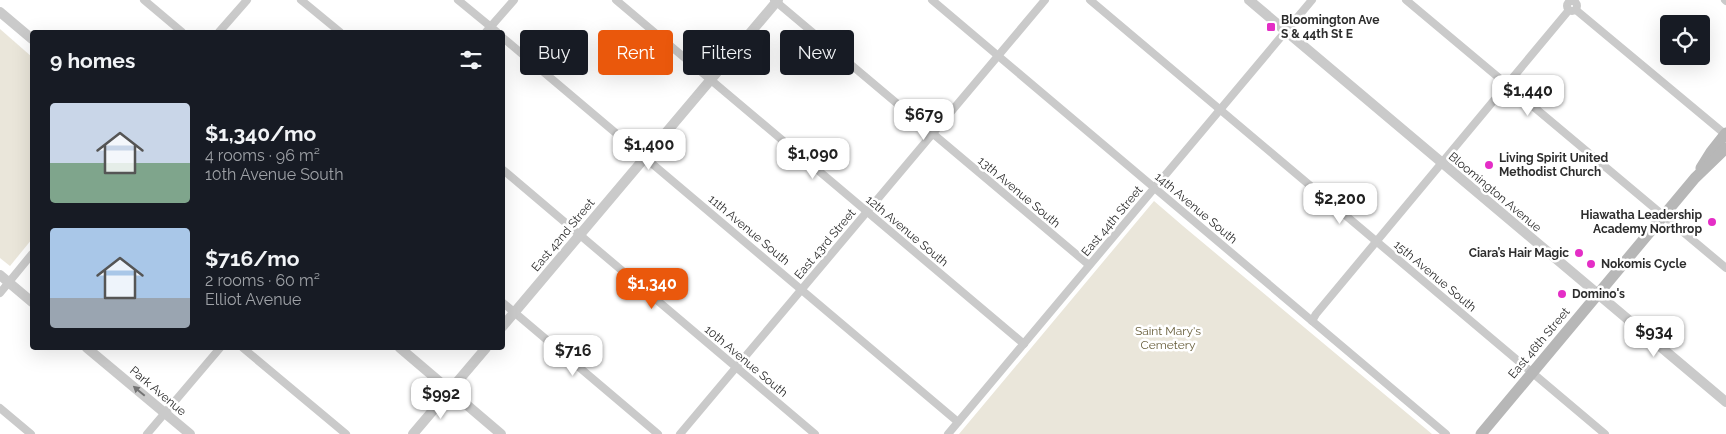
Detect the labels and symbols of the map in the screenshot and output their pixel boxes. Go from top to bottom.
place label: Bloomington Ave S & 44th St E [1281,13,1379,41]
marker: Bloomington Ave S & 44th St E [1265,21,1277,33]
pin: $1,440 [1487,74,1569,117]
pin: $679 [894,98,954,141]
pin: $1,400 [608,128,690,171]
pin: $1,090 [772,138,854,180]
street label: Bloomington Avenue [1446,149,1544,235]
place label: Living Spirit United Methodist Church [1499,151,1609,179]
street label: 13th Avenue South [975,154,1063,230]
marker: Living Spirit United Methodist Church [1483,159,1495,171]
street label: 14th Avenue South [1152,169,1240,247]
pin: $2,200 [1299,182,1381,225]
street label: East 44th Street [1079,183,1145,259]
street label: 11th Avenue South [706,192,792,268]
street label: 12th Avenue South [863,193,951,269]
street label: East 42nd Street [529,196,597,274]
street label: East 43rd Street [792,206,858,282]
place label: Hiawatha Leadership Academy Northrop [1581,208,1702,236]
marker: Hiawatha Leadership Academy Northrop [1706,216,1718,228]
street label: 15th Avenue South [1391,237,1479,315]
place label: Ciara’s Hair Magic [1469,246,1569,260]
marker: Ciara’s Hair Magic [1573,247,1585,259]
place label: Nokomis Cycle [1601,257,1686,271]
marker: Nokomis Cycle [1585,258,1597,270]
pin: $1,340 [611,268,693,310]
place label: Domino's [1572,287,1625,301]
marker: Domino's [1556,288,1568,300]
street label: East 46th Street [1505,305,1573,381]
pin: $934 [1624,316,1684,358]
street label: 10th Avenue South [702,322,790,400]
park label: Saint Mary's Cemetery [1135,324,1201,352]
pin: $716 [543,334,603,377]
street label: Park Avenue [127,363,189,419]
pin: $992 [411,378,471,420]
one-way arrow [133,386,146,397]

